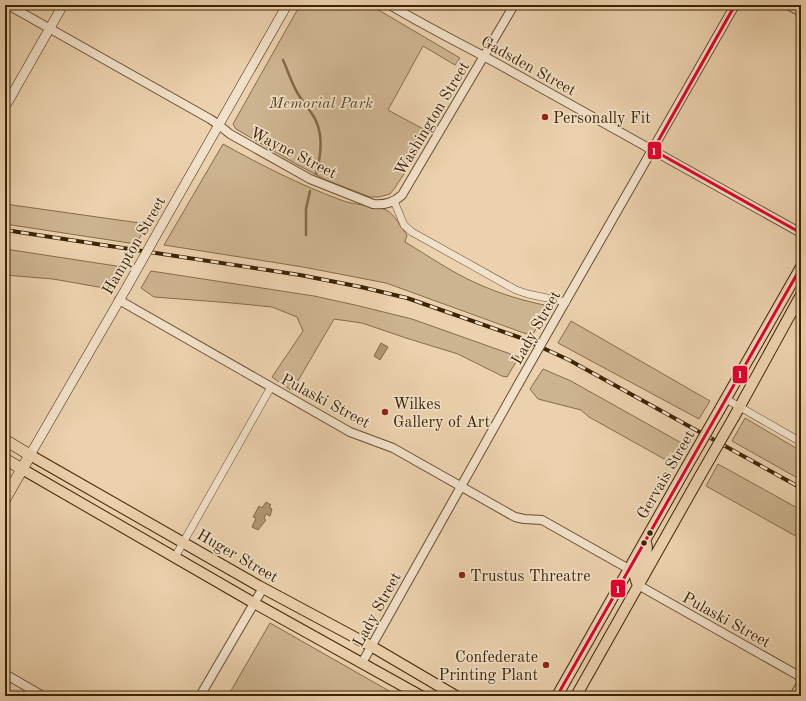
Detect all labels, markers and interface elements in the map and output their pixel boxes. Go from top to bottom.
street label: Gadsden Street [478,34,579,100]
street label: Washington Street [392,59,473,179]
park label: Memorial Park [268,96,373,112]
place label: Personally Fit [553,111,651,127]
marker: Personally Fit [540,112,550,122]
street label: Wayne Street [247,125,339,183]
line badge: 1 [647,141,662,160]
text: 1 [651,147,657,158]
street label: Hampton Street [100,194,169,298]
street label: Lady Street [509,288,564,368]
line badge: 1 [732,365,748,384]
text: 1 [737,370,743,381]
street label: Pulaski Street [278,372,372,432]
place label: Wilkes Gallery of Art [393,397,490,431]
marker: Wilkes Gallery of Art [380,407,390,417]
street label: Gervais Street [635,428,699,522]
street label: Huger Street [194,527,281,587]
unlabelled marker [645,528,655,538]
unlabelled marker [639,538,649,548]
place label: Trustus Threatre [470,569,591,585]
street label: Lady Street [351,570,405,650]
marker: Trustus Threatre [457,570,467,580]
line badge: 1 [610,579,626,598]
text: 1 [615,585,621,596]
street label: Pulaski Street [679,590,773,652]
place label: Confederate Printing Plant [439,650,538,684]
marker: Confederate Printing Plant [541,660,551,670]

